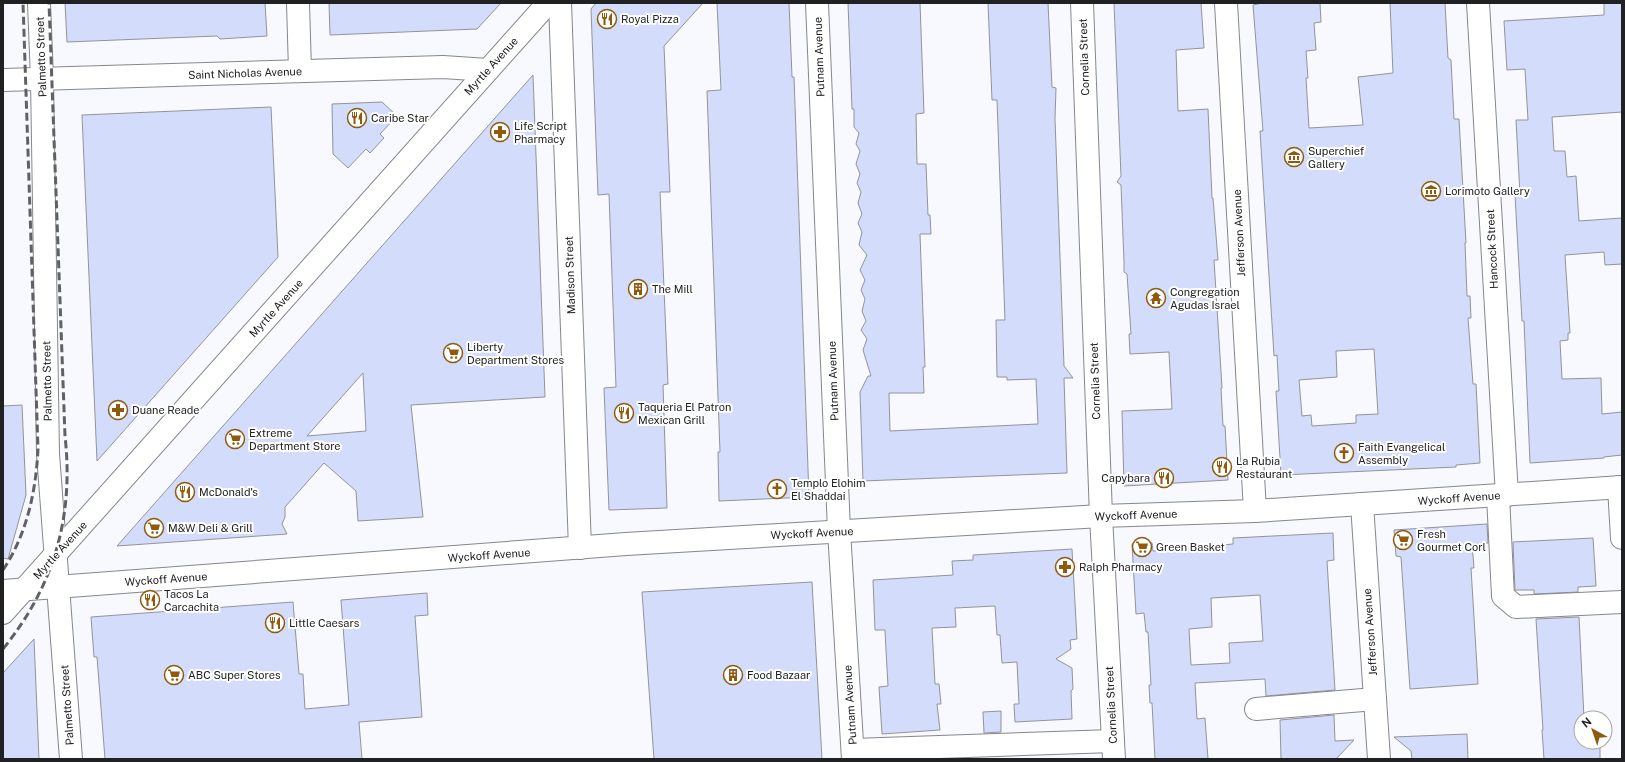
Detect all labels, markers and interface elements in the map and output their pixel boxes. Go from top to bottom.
restaurant icon: Royal Pizza [596,8,618,30]
place label: Royal Pizza [621,13,679,25]
street label: Palmetto Street [34,17,48,97]
street label: Putnam Avenue [812,17,826,97]
street label: Cornelia Street [1077,18,1091,96]
street label: Myrtle Avenue [462,35,520,97]
street label: Saint Nicholas Avenue [188,65,302,81]
restaurant icon: Caribe Star [346,107,368,129]
place label: Caribe Star [371,112,429,124]
place label: Life Script Pharmacy [514,120,567,145]
pharmacy icon: Life Script Pharmacy [489,121,511,143]
place label: Superchief Gallery [1308,145,1365,170]
museum icon: Superchief Gallery [1283,146,1305,168]
museum icon: Lorimoto Gallery [1420,180,1442,202]
place label: Lorimoto Gallery [1445,185,1530,197]
street label: Jefferson Avenue [1231,189,1247,277]
street label: Hancock Street [1484,209,1500,289]
street label: Madison Street [563,236,577,314]
street label: Myrtle Avenue [247,277,305,339]
building icon: The Mill [627,278,649,300]
place label: The Mill [652,283,693,295]
place label: Congregation Agudas Israel [1170,286,1240,311]
temple icon: Congregation Agudas Israel [1145,287,1167,309]
street label: Palmetto Street [40,341,54,421]
place label: Liberty Department Stores [467,341,565,366]
street label: Putnam Avenue [826,341,840,421]
supermarket icon: Liberty Department Stores [442,342,464,364]
street label: Cornelia Street [1088,342,1102,420]
pharmacy icon: Duane Reade [107,399,129,421]
place label: Taqueria El Patron Mexican Grill [638,401,731,426]
restaurant icon: Taqueria El Patron Mexican Grill [613,402,635,424]
place label: Duane Reade [132,404,200,416]
place label: Extreme Department Store [249,427,341,452]
supermarket icon: Extreme Department Store [224,428,246,450]
place label: Faith Evangelical Assembly [1358,441,1445,466]
church icon: Faith Evangelical Assembly [1333,442,1355,464]
place label: La Rubia Restaurant [1236,455,1292,480]
restaurant icon: La Rubia Restaurant [1211,456,1233,478]
restaurant icon: Capybara [1153,467,1175,489]
place label: Capybara [1101,472,1150,484]
place label: Templo Elohim El Shaddai [791,477,866,502]
church icon: Templo Elohim El Shaddai [766,478,788,500]
restaurant icon: McDonald's [174,481,196,503]
place label: McDonald's [199,486,258,498]
street label: Wyckoff Avenue [1417,489,1501,507]
street label: Wyckoff Avenue [1094,508,1178,522]
supermarket icon: M&W Deli & Grill [143,517,165,539]
street label: Myrtle Avenue [31,519,89,581]
place label: M&W Deli & Grill [168,522,253,534]
street label: Wyckoff Avenue [770,525,854,541]
place label: Fresh Gourmet Corl [1417,528,1486,553]
supermarket icon: Fresh Gourmet Corl [1392,529,1414,551]
supermarket icon: Green Basket [1131,536,1153,558]
place label: Green Basket [1156,541,1225,553]
street label: Wyckoff Avenue [447,546,531,564]
pharmacy icon: Ralph Pharmacy [1054,556,1076,578]
place label: Ralph Pharmacy [1079,561,1162,573]
street label: Wyckoff Avenue [124,570,208,588]
place label: Tacos La Carcachita [164,588,219,613]
street label: Jefferson Avenue [1361,588,1379,676]
restaurant icon: Tacos La Carcachita [139,589,161,611]
restaurant icon: Little Caesars [264,612,286,634]
place label: Little Caesars [289,617,360,629]
street label: Palmetto Street [58,664,76,746]
supermarket icon: ABC Super Stores [163,664,185,686]
building icon: Food Bazaar [722,664,744,686]
street label: Putnam Avenue [841,665,859,745]
street label: Cornelia Street [1103,666,1119,744]
place label: ABC Super Stores [188,669,281,681]
place label: Food Bazaar [747,669,810,681]
north arrow [1573,710,1613,750]
text: N [1579,715,1594,730]

